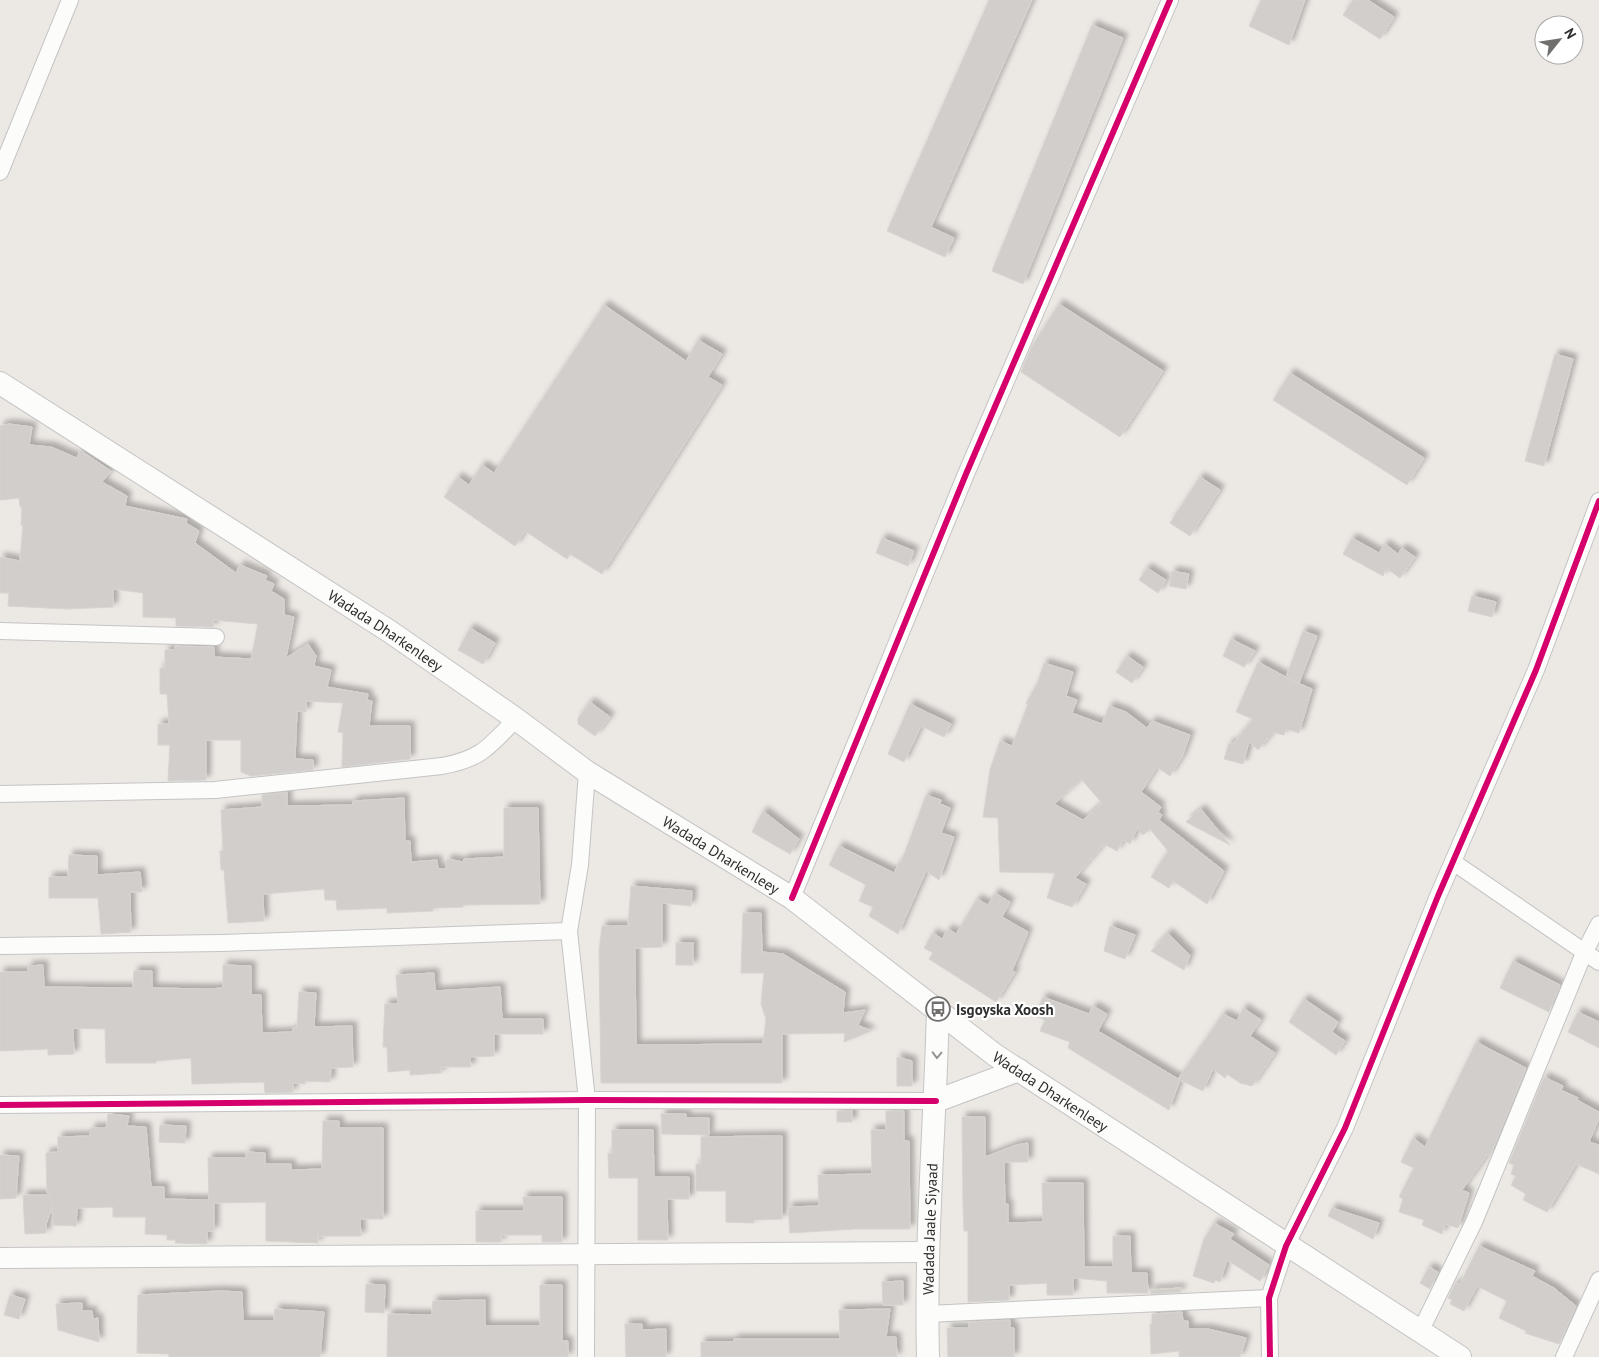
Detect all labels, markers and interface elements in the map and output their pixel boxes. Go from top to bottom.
north arrow [1534,15,1584,65]
text: N [1560,25,1580,42]
street label: Wadada Dharkenleey [325,585,447,675]
street label: Wadada Dharkenleey [659,811,783,898]
bus stop icon: Isgoyska Xoosh [925,996,951,1022]
place label: Isgoyska Xoosh [956,1000,1054,1019]
street label: Wadada Dharkenleey [989,1047,1112,1136]
one-way arrow [932,1052,942,1059]
street label: Wadada Jaale Siyaad [918,1163,941,1295]

